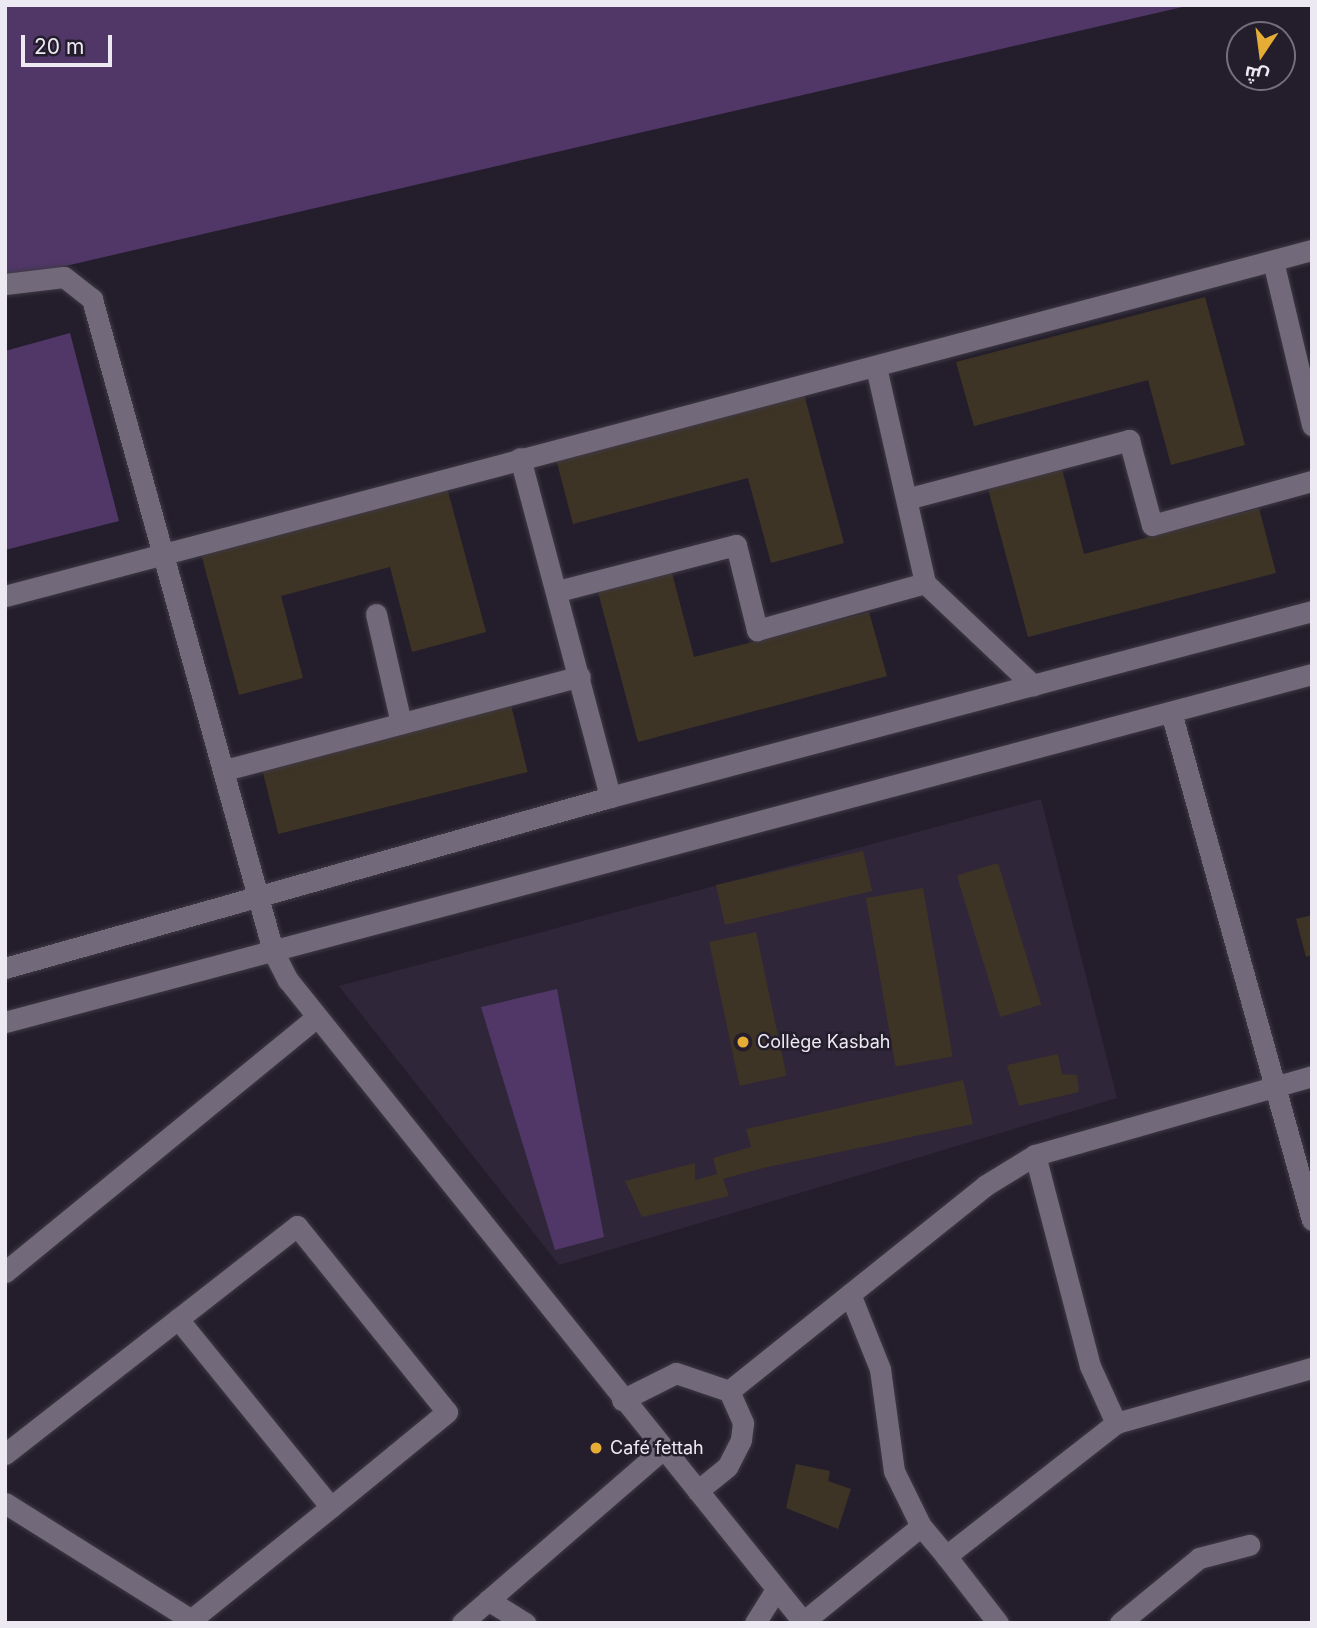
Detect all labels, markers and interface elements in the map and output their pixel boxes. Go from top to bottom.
scale bar [24,21,116,65]
north arrow [1226,21,1296,91]
text: 20 m [34,34,84,59]
text: ش [1242,61,1271,89]
place label: Collège Kasbah [757,1031,890,1053]
marker: Collège Kasbah [735,1034,751,1050]
place label: Café fettah [610,1437,704,1459]
marker: Café fettah [588,1440,604,1456]

